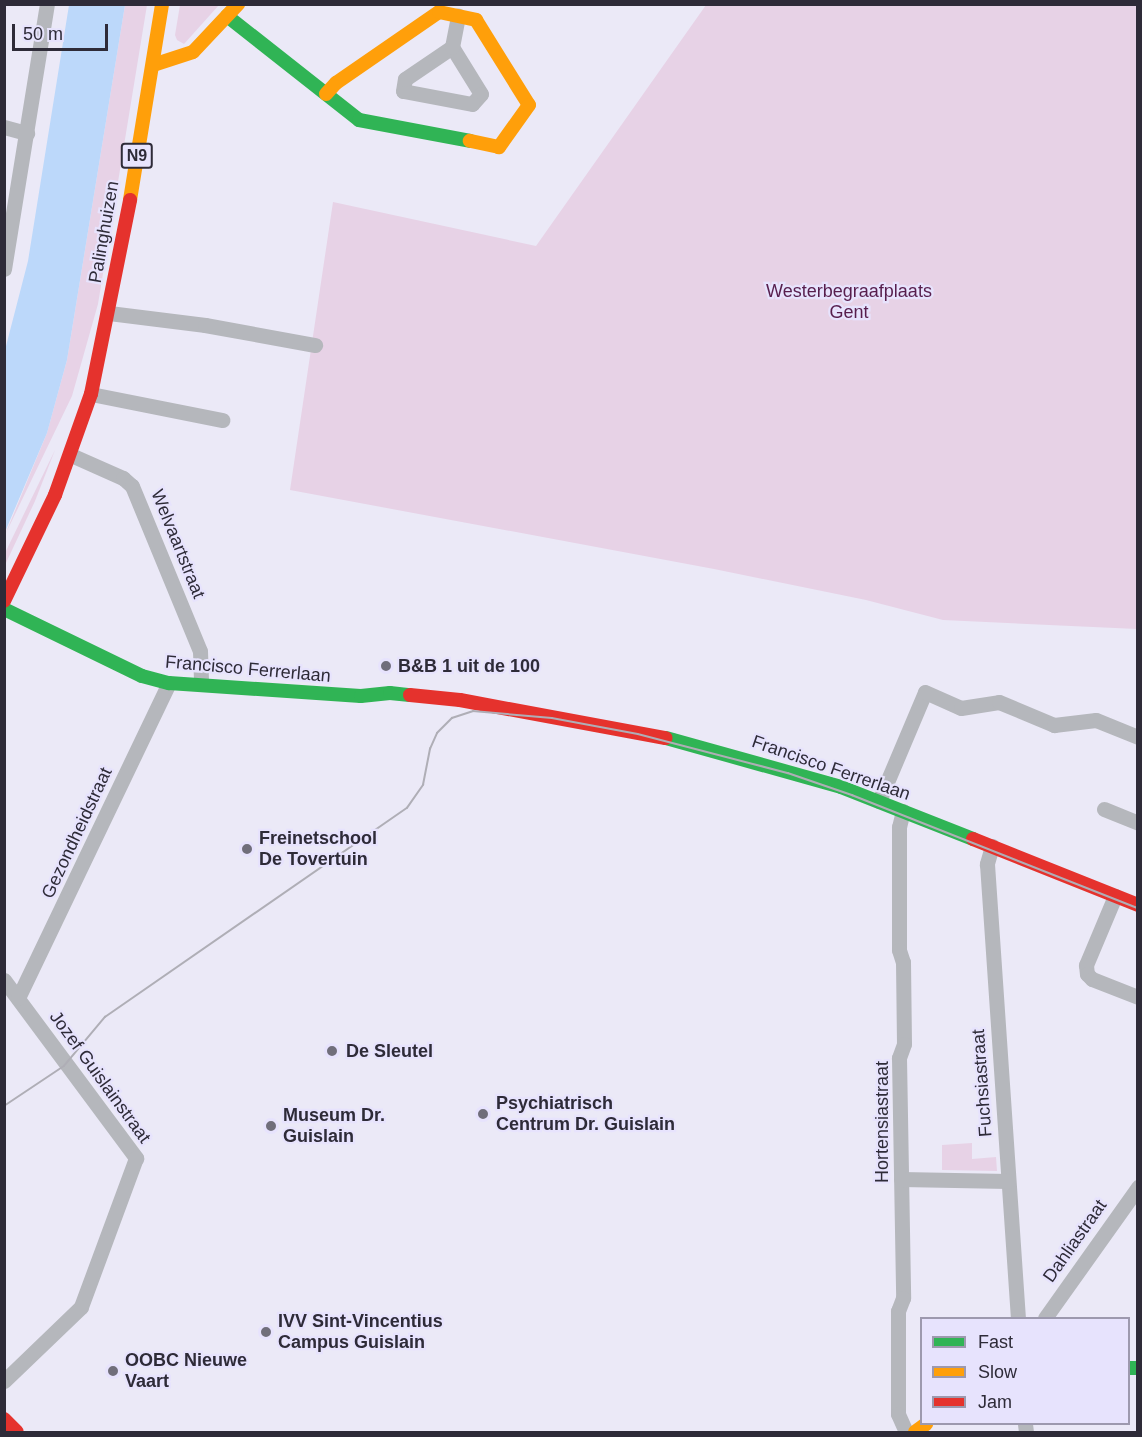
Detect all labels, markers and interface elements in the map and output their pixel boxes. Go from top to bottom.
scale bar [15,12,111,50]
text: 50 m [23,24,63,44]
road number: N9 [120,143,154,169]
street label: Palinghuizen [84,179,124,285]
park label: Westerbegraafplaats Gent [766,281,932,324]
street label: Welvaartstraat [146,486,210,602]
street label: Francisco Ferrerlaan [164,651,332,687]
place label: B&B 1 uit de 100 [398,655,540,677]
marker: B&B 1 uit de 100 [379,659,393,673]
street label: Francisco Ferrerlaan [749,731,913,805]
street label: Gezondheidstraat [37,764,117,902]
place label: Freinetschool De Tovertuin [259,828,377,870]
marker: Freinetschool De Tovertuin [240,842,254,856]
street label: Jozef Guislainstraat [45,1007,155,1147]
street label: Fuchsiastraat [967,1028,997,1138]
place label: De Sleutel [346,1040,433,1062]
marker: De Sleutel [323,1042,341,1060]
street label: Hortensiastraat [871,1061,893,1183]
place label: Psychiatrisch Centrum Dr. Guislain [496,1093,675,1136]
place label: Museum Dr. Guislain [283,1105,385,1148]
marker: Psychiatrisch Centrum Dr. Guislain [474,1105,492,1123]
marker: Museum Dr. Guislain [264,1119,278,1133]
street label: Dahliastraat [1039,1195,1111,1287]
place label: IVV Sint-Vincentius Campus Guislain [278,1311,443,1354]
legend [920,1317,1130,1425]
marker: IVV Sint-Vincentius Campus Guislain [259,1325,273,1339]
text: Fast [978,1332,1013,1352]
place label: OOBC Nieuwe Vaart [125,1350,247,1392]
text: Slow [978,1362,1017,1382]
marker: OOBC Nieuwe Vaart [106,1364,120,1378]
text: Jam [978,1392,1012,1412]

